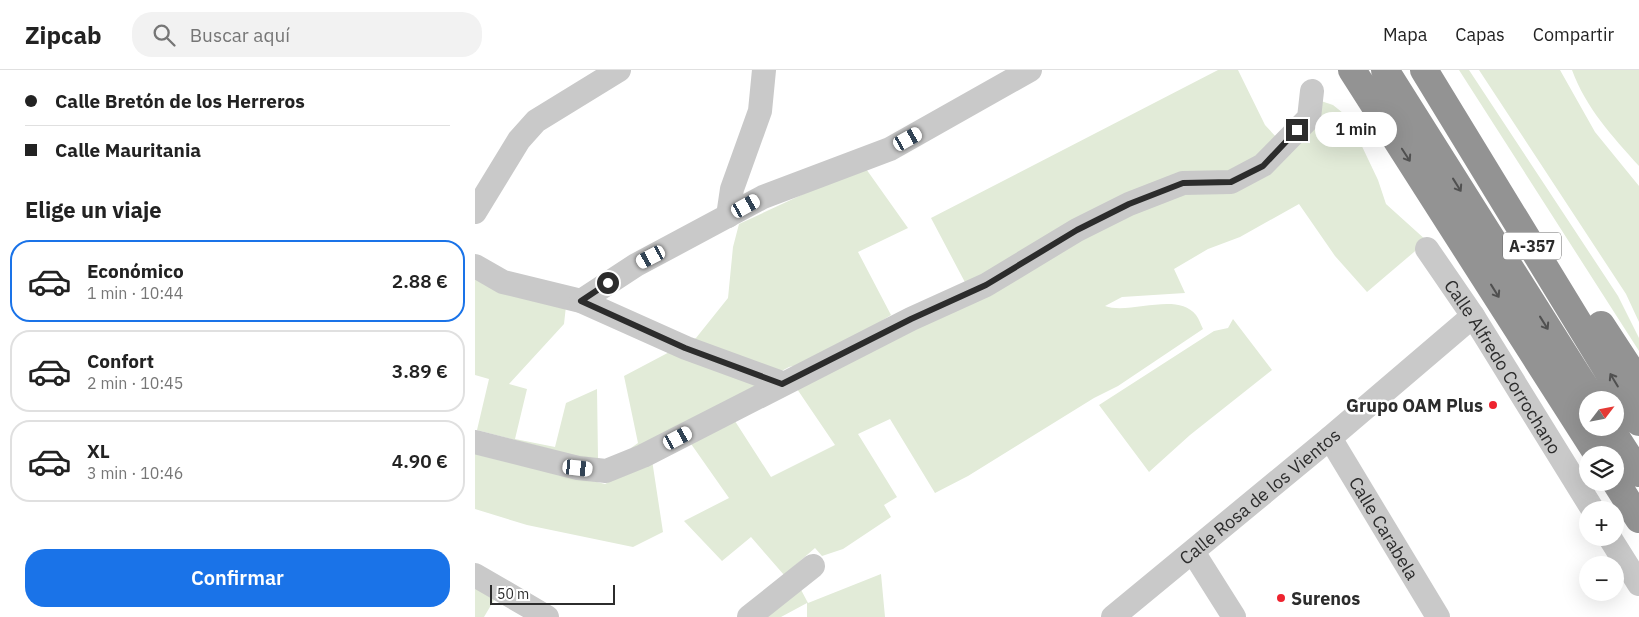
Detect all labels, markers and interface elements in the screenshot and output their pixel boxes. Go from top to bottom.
search box [132,12,482,57]
text: Zipcab [25,19,102,51]
icon: search [150,21,178,49]
text: Buscar aquí [190,23,290,47]
text: Mapa [1383,23,1427,46]
text: Capas [1455,23,1505,46]
text: Compartir [1533,23,1614,46]
text: Calle Bretón de los Herreros [55,89,305,113]
callout: 1 min [1315,112,1397,148]
route end [1286,119,1308,141]
text: 1 min [1335,119,1377,139]
car [891,125,924,153]
text: Calle Mauritania [55,138,201,162]
one-way arrow [1401,148,1412,162]
one-way arrow [1453,178,1463,192]
car [729,192,762,220]
text: Elige un viaje [25,195,162,224]
road number: A-357 [1503,232,1561,260]
car [634,243,667,271]
icon: car [27,259,72,304]
text: Económico [87,259,184,283]
text: 2.88 € [392,269,448,293]
route start [597,272,619,294]
street label: Calle Alfredo Corrochano [1440,275,1567,458]
text: 1 min · 10:44 [87,283,183,303]
one-way arrow [1490,284,1500,298]
one-way arrow [1539,315,1549,329]
icon: car [27,349,72,394]
text: Confort [87,349,154,373]
text: 3.89 € [392,359,448,383]
text: 2 min · 10:45 [87,373,183,393]
one-way arrow [1608,374,1618,388]
north arrow [1579,391,1624,436]
map controls [1579,391,1624,601]
place label: Grupo OAM Plus [1346,394,1483,417]
marker: Grupo OAM Plus [1487,399,1499,411]
street label: Calle Rosa de los Vientos [1174,423,1345,569]
car [661,424,694,452]
icon: car [27,439,72,484]
text: XL [87,439,110,463]
button: layers [1579,446,1624,491]
text: 4.90 € [392,449,448,473]
car [562,459,593,477]
text: 3 min · 10:46 [87,463,183,483]
street label: Calle Carabela [1344,472,1424,584]
button: + [1579,501,1624,546]
button: Confirmar [25,549,450,607]
button: − [1579,556,1624,601]
scale bar [490,582,615,605]
text: 50 m [497,585,529,603]
place label: Surenos [1291,587,1360,610]
marker: Surenos [1275,592,1287,604]

